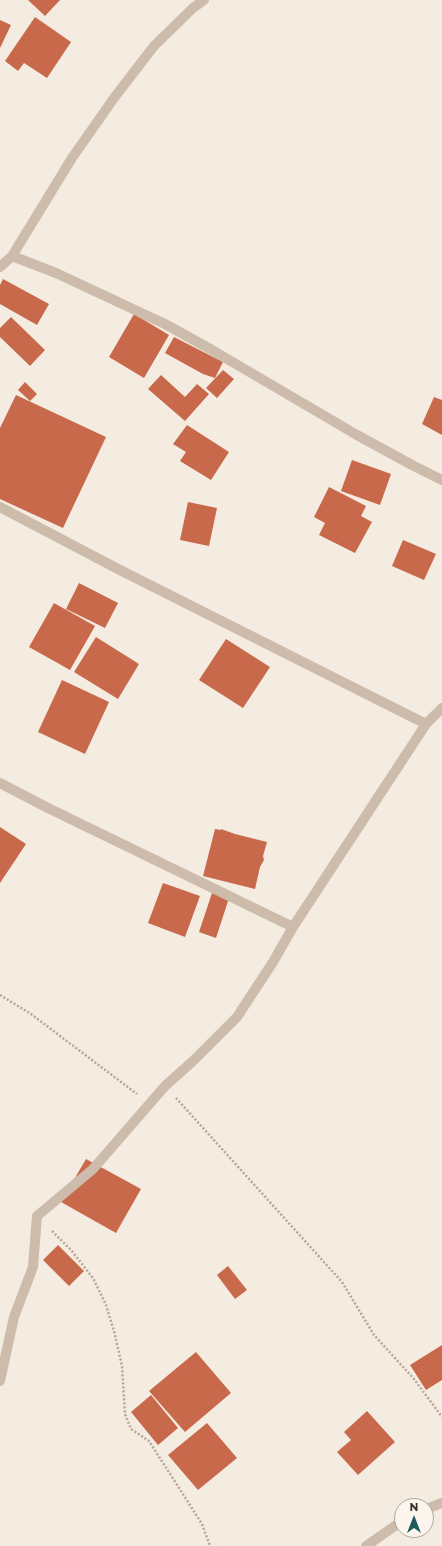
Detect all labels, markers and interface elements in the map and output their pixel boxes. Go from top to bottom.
north arrow [394,1498,434,1538]
text: N [410,1500,418,1514]

